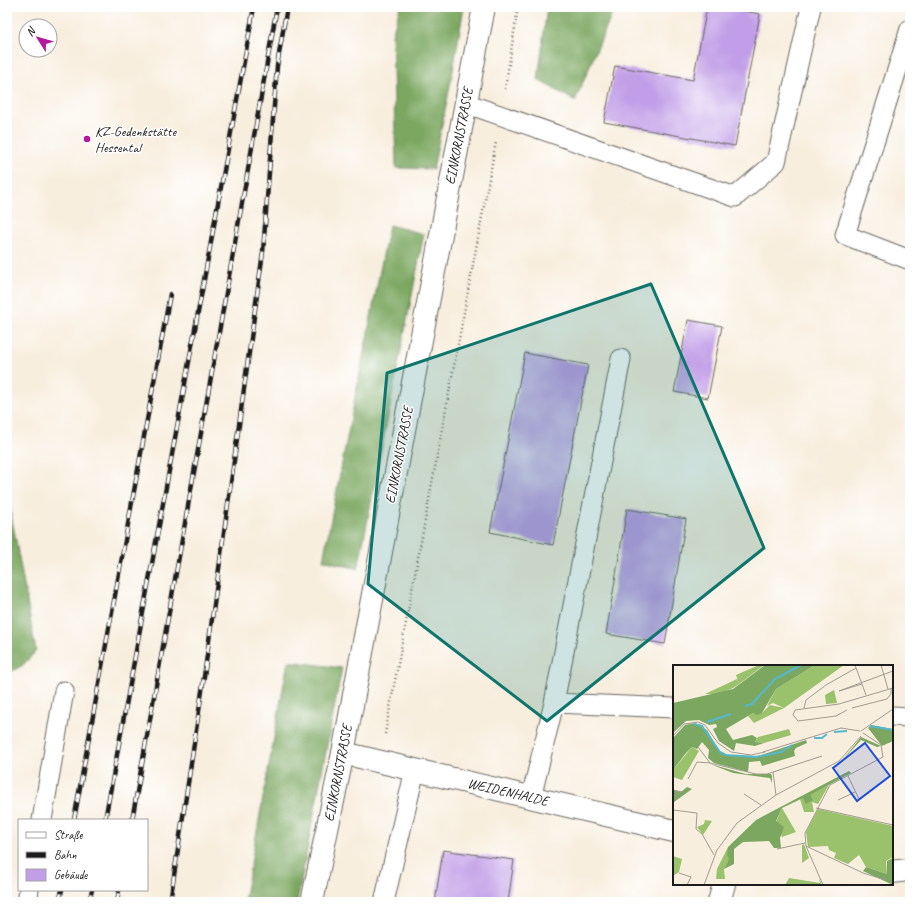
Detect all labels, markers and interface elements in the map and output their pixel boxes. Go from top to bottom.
north arrow [18,18,58,58]
text: N [22,23,39,39]
street label: EINKORNSTRASSE [441,84,477,186]
place label: KZ-Gedenkstätte Hessental [95,123,177,156]
marker: KZ-Gedenkstätte Hessental [82,134,92,144]
street label: EINKORNSTRASSE [381,403,417,505]
inset map [673,665,893,885]
street label: EINKORNSTRASSE [320,721,356,823]
street label: WEIDENHALDE [466,774,552,810]
legend [18,819,148,891]
text: Straße [54,827,83,843]
text: Bahn [54,847,77,863]
text: Gebäude [54,867,88,883]

